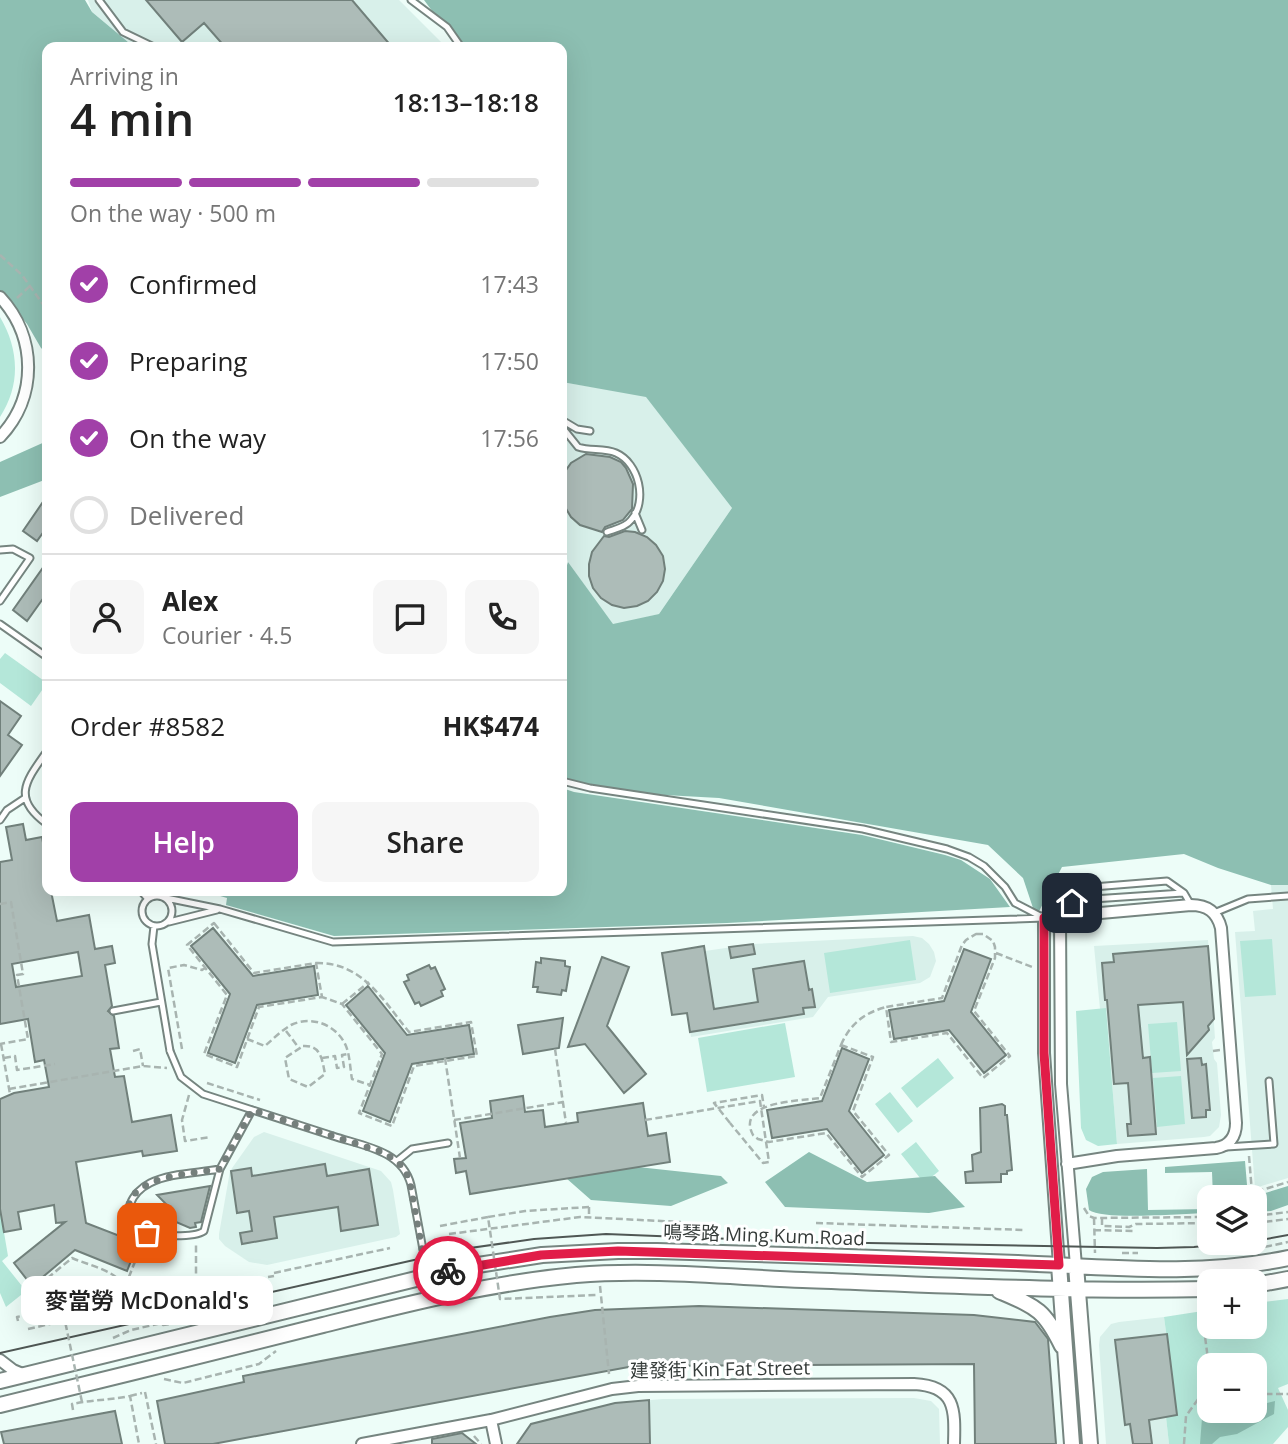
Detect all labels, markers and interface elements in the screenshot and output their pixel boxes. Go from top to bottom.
text: Arriving in [70,60,179,92]
text: 18:13–18:18 [393,84,539,120]
text: 4 min [70,87,194,149]
text: On the way · 500 m [70,197,276,229]
icon: check [70,265,108,303]
text: Confirmed [129,266,257,302]
text: 17:43 [480,268,539,300]
icon: check [70,342,108,380]
text: Preparing [129,343,247,379]
text: 17:50 [480,345,539,377]
icon: check [70,419,108,457]
text: On the way [129,420,266,456]
text: 17:56 [480,422,539,454]
text: Delivered [129,497,244,533]
button: person [70,580,144,654]
button: chat [373,580,447,654]
button: phone [465,580,539,654]
text: Alex [162,583,218,619]
text: Courier · 4.5 [162,619,292,651]
text: Order #8582 [70,708,225,744]
text: HK$474 [442,708,539,744]
button: Help [70,802,298,882]
button: Share [312,802,539,882]
pin [1042,873,1102,933]
icon: home [1053,884,1091,922]
map controls [1197,1185,1267,1423]
button: layers [1197,1185,1267,1255]
pin [117,1203,177,1263]
icon: bag [128,1214,166,1252]
street label: 鳴琴路 Ming Kum Road [663,1218,865,1252]
courier [413,1236,483,1306]
icon: bike [429,1252,467,1290]
button: + [1197,1269,1267,1339]
callout: 麥當勞 McDonald's [21,1275,273,1324]
text: 麥當勞 McDonald's [45,1284,249,1316]
button: − [1197,1353,1267,1423]
street label: 建發街 Kin Fat Street [630,1354,810,1384]

